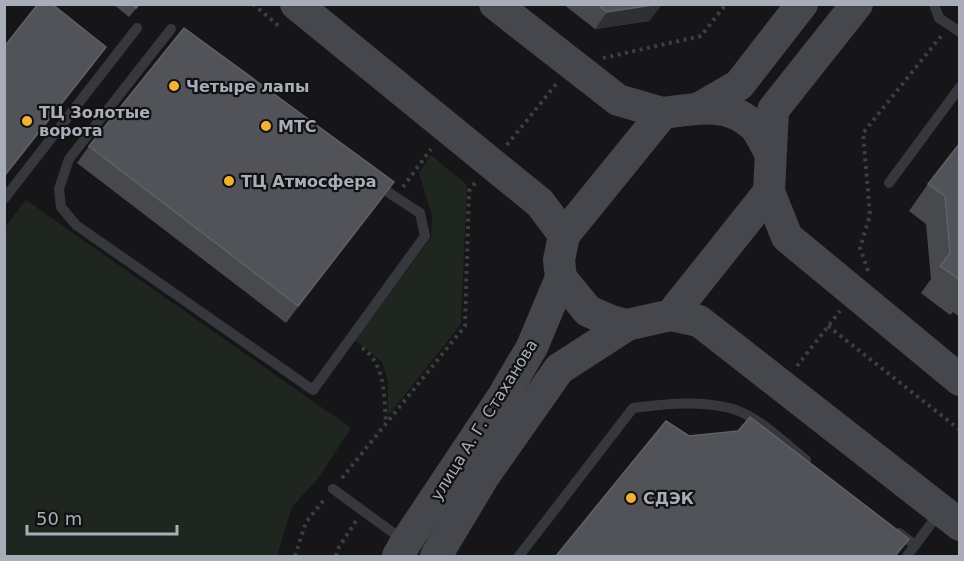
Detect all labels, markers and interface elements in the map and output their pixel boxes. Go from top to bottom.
place label: Четыре лапы [186,77,309,96]
marker: Четыре лапы [167,79,181,93]
place label: ТЦ Золотые ворота [39,103,150,140]
marker: ТЦ Золотые ворота [20,114,34,128]
place label: МТС [278,117,317,136]
marker: МТС [259,119,273,133]
place label: ТЦ Атмосфера [241,172,377,191]
marker: ТЦ Атмосфера [222,174,236,188]
street label: улица А. Г. Стаханова [427,336,541,504]
place label: СДЭК [643,489,694,508]
marker: СДЭК [624,491,638,505]
scale bar [27,498,177,536]
text: 50 m [36,508,82,529]

